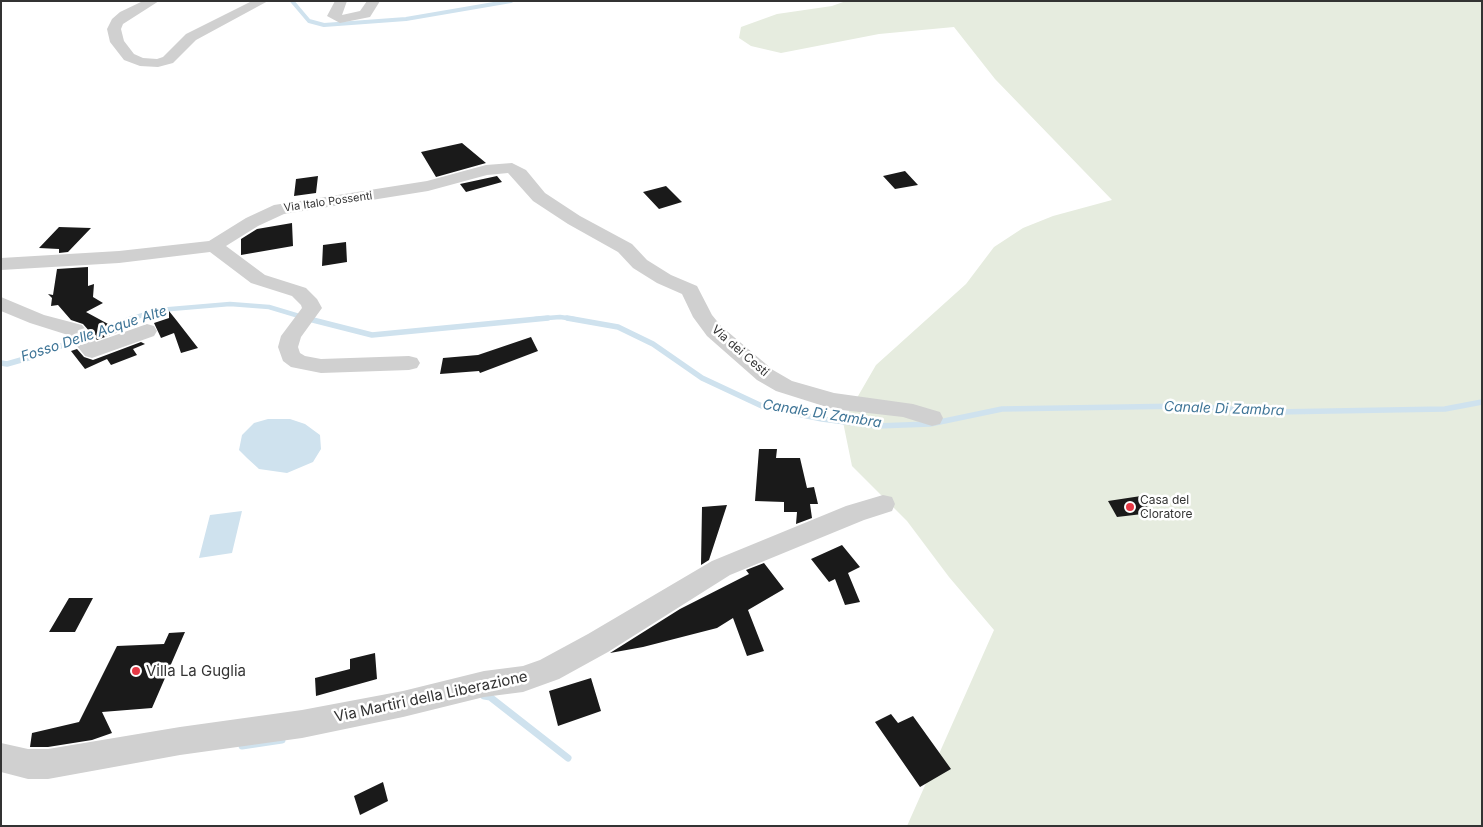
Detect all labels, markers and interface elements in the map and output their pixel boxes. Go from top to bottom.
street label: Via Italo Possenti [283,189,373,215]
water label: Fosso Delle Acque Alte [19,302,169,366]
street label: Via dei Cesti [709,322,771,380]
water label: Canale Di Zambra [761,396,883,432]
water label: Canale Di Zambra [1164,399,1284,419]
place label: Casa del Cloratore [1140,493,1192,521]
marker: Casa del Cloratore [1124,501,1136,513]
place label: Villa La Guglia [146,662,246,680]
marker: Villa La Guglia [130,665,142,677]
street label: Via Martiri della Liberazione [333,668,529,726]

